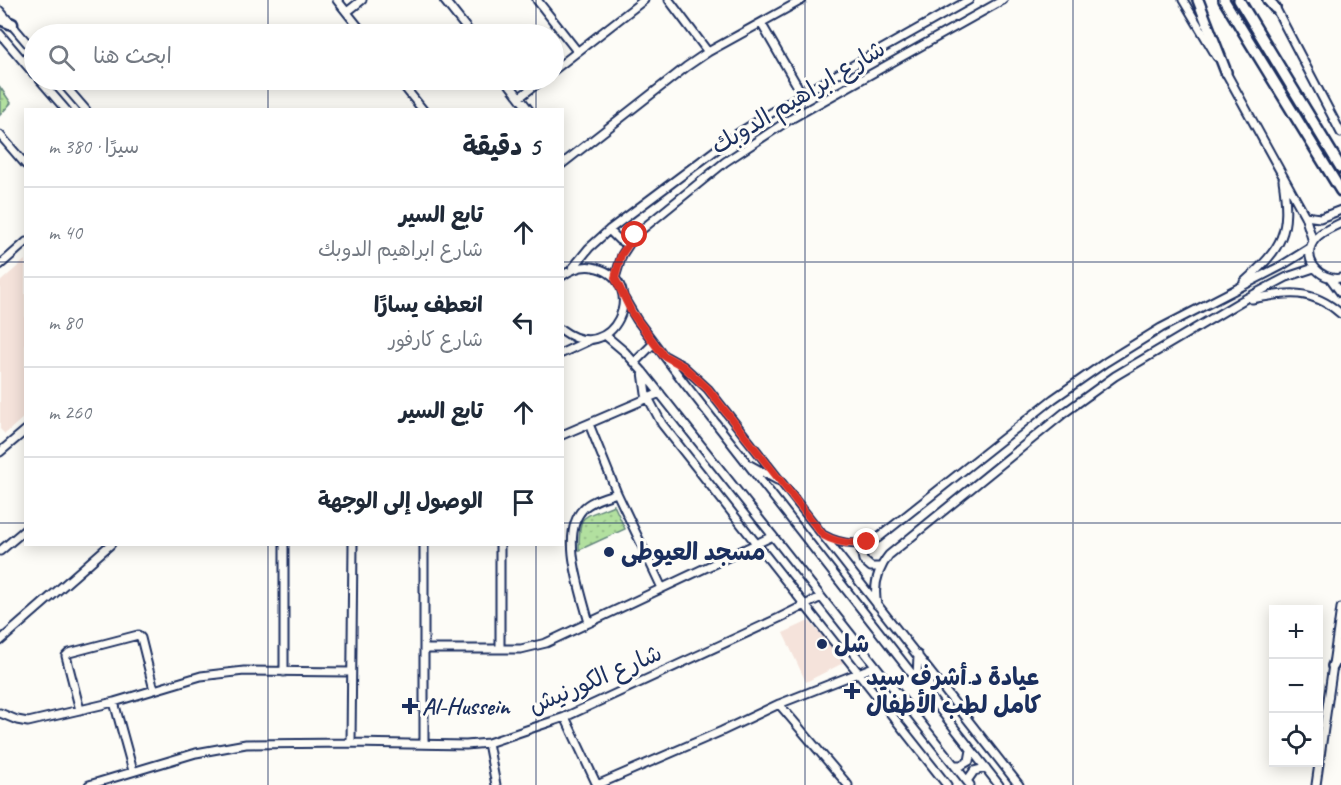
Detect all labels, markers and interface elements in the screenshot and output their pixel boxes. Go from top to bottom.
search box [24,24,564,90]
street label: شارع ابراهيم الدوبك [705,33,892,163]
icon: search [45,41,78,74]
text: ابحث هنا [93,42,172,70]
text: 5 دقيقة [462,130,540,163]
text: سيرًا · 380 m [48,134,139,159]
text: تابع السير [399,201,483,229]
icon: ahead [507,216,540,249]
text: 40 m [48,220,82,245]
route start [621,221,647,247]
text: شارع ابراهيم الدوبك [318,237,483,262]
text: انعطف يسارًا [374,291,483,319]
icon: left [507,306,540,339]
text: 80 m [48,310,82,335]
text: شارع كارفور [389,327,483,352]
icon: ahead [507,396,540,429]
text: تابع السير [399,397,483,425]
text: 260 m [48,400,91,425]
icon: arrive [507,486,540,519]
text: الوصول إلى الوجهة [318,487,483,515]
route end [853,528,879,554]
place label: مسجد العيوطى [621,537,765,568]
marker: مسجد العيوطى [602,545,616,559]
map controls [1269,605,1323,767]
button: + [1269,605,1323,659]
place label: شل [834,629,869,659]
street label: شارع الكورنيش [524,637,667,722]
marker: شل [815,637,829,651]
button: − [1269,659,1323,713]
place label: عيادة د.أشرف سيد كامل لطب الأطفال [866,662,1042,720]
marker: عيادة د.أشرف سيد كامل لطب الأطفال [843,682,861,700]
place label: Al-Hussein [422,691,512,721]
marker: Al-Hussein [403,699,417,713]
button: locate [1269,713,1323,767]

